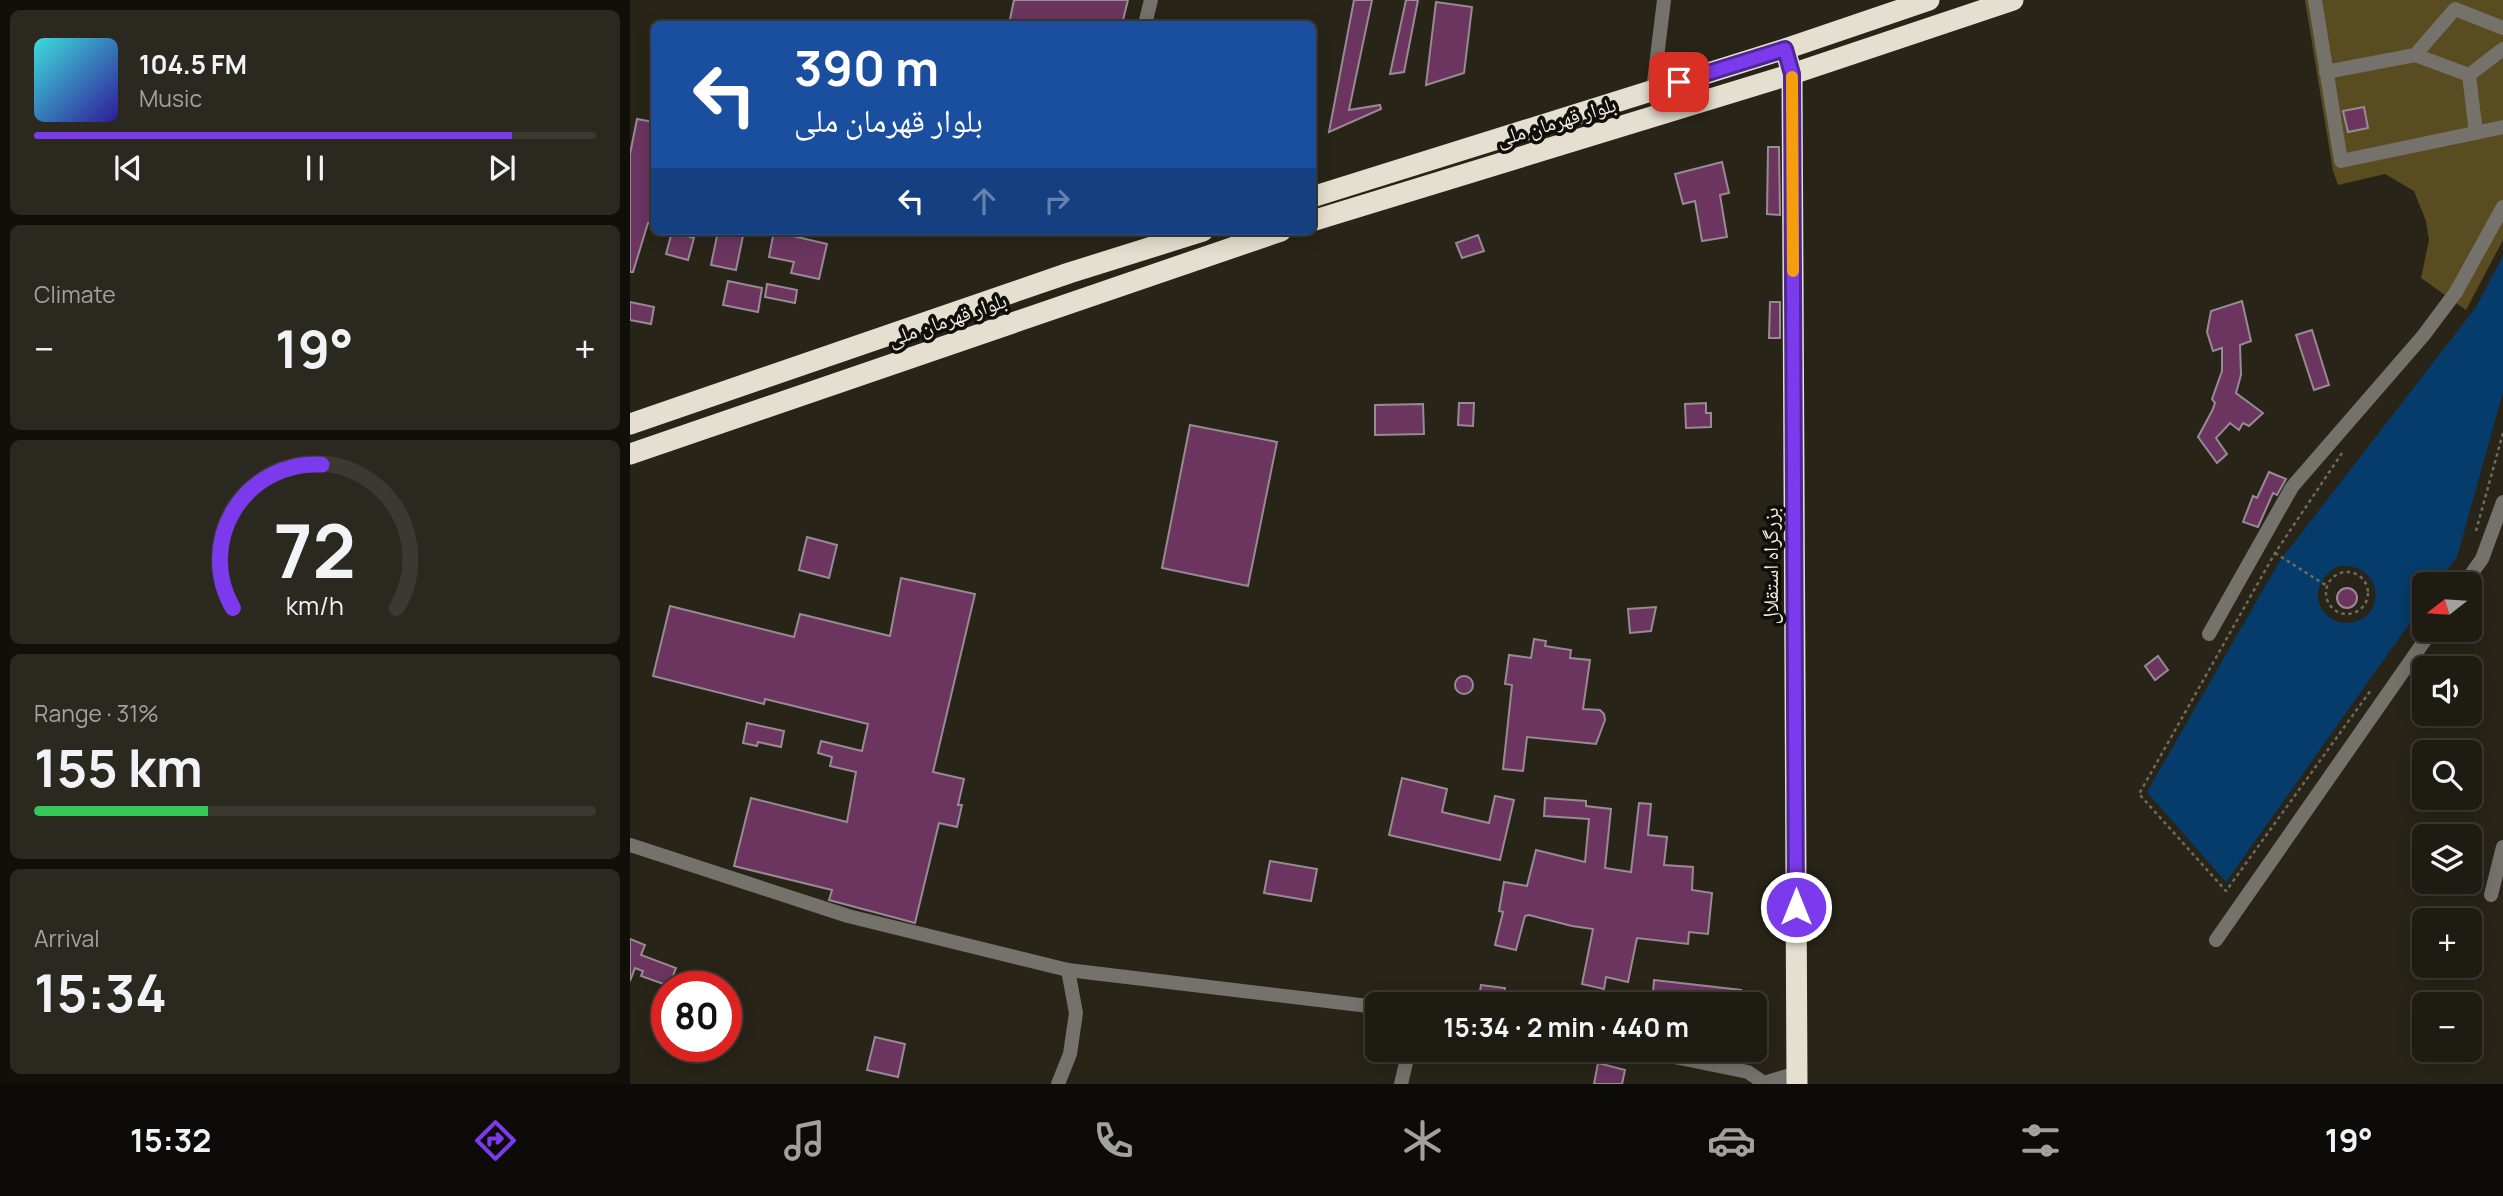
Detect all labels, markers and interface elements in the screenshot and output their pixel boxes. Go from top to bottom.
text: 390 m [794,34,939,101]
text: 104.5 FM [139,46,247,82]
icon: left [679,49,770,140]
pin [1649,52,1709,112]
icon: arrive [1660,63,1698,101]
text: Music [139,82,202,114]
street label: بلوار قهرمان ملی [1493,89,1619,153]
text: بلوار قهرمان ملی [794,98,983,142]
icon: previous [109,149,147,187]
icon: pause [296,149,334,187]
icon: next [483,149,521,187]
icon: left [892,182,930,220]
icon: ahead [965,182,1003,220]
icon: right [1038,182,1076,220]
text: Climate [34,278,116,310]
street label: بلوار قهرمان ملی [884,286,1010,352]
text: 19° [275,313,354,384]
text: − [34,322,55,374]
text: + [574,322,596,374]
text: 72 [274,500,356,600]
street label: بزرگراه استقلال [1756,507,1784,625]
north arrow [2412,572,2482,642]
map controls [2412,572,2482,1062]
text: km/h [286,588,344,623]
button: sound [2412,656,2482,726]
text: Range · 31% [34,697,159,729]
text: 155 km [34,732,203,803]
button: search [2412,740,2482,810]
button: layers [2412,824,2482,894]
position arrow [1759,870,1833,944]
button: + [2412,908,2482,978]
text: Arrival [34,922,100,954]
text: 15:34 [34,957,167,1028]
speed limit sign: 80 [651,971,742,1062]
button: − [2412,992,2482,1062]
text: 15:34 · 2 min · 440 m [1443,1009,1689,1045]
icon: directions [471,1116,520,1165]
icon: music [780,1116,829,1165]
icon: phone [1089,1116,1138,1165]
icon: climate [1398,1116,1447,1165]
icon: car [1707,1116,1756,1165]
icon: filters [2016,1116,2065,1165]
text: 15:32 [130,1118,211,1162]
text: 19° [2325,1118,2373,1162]

